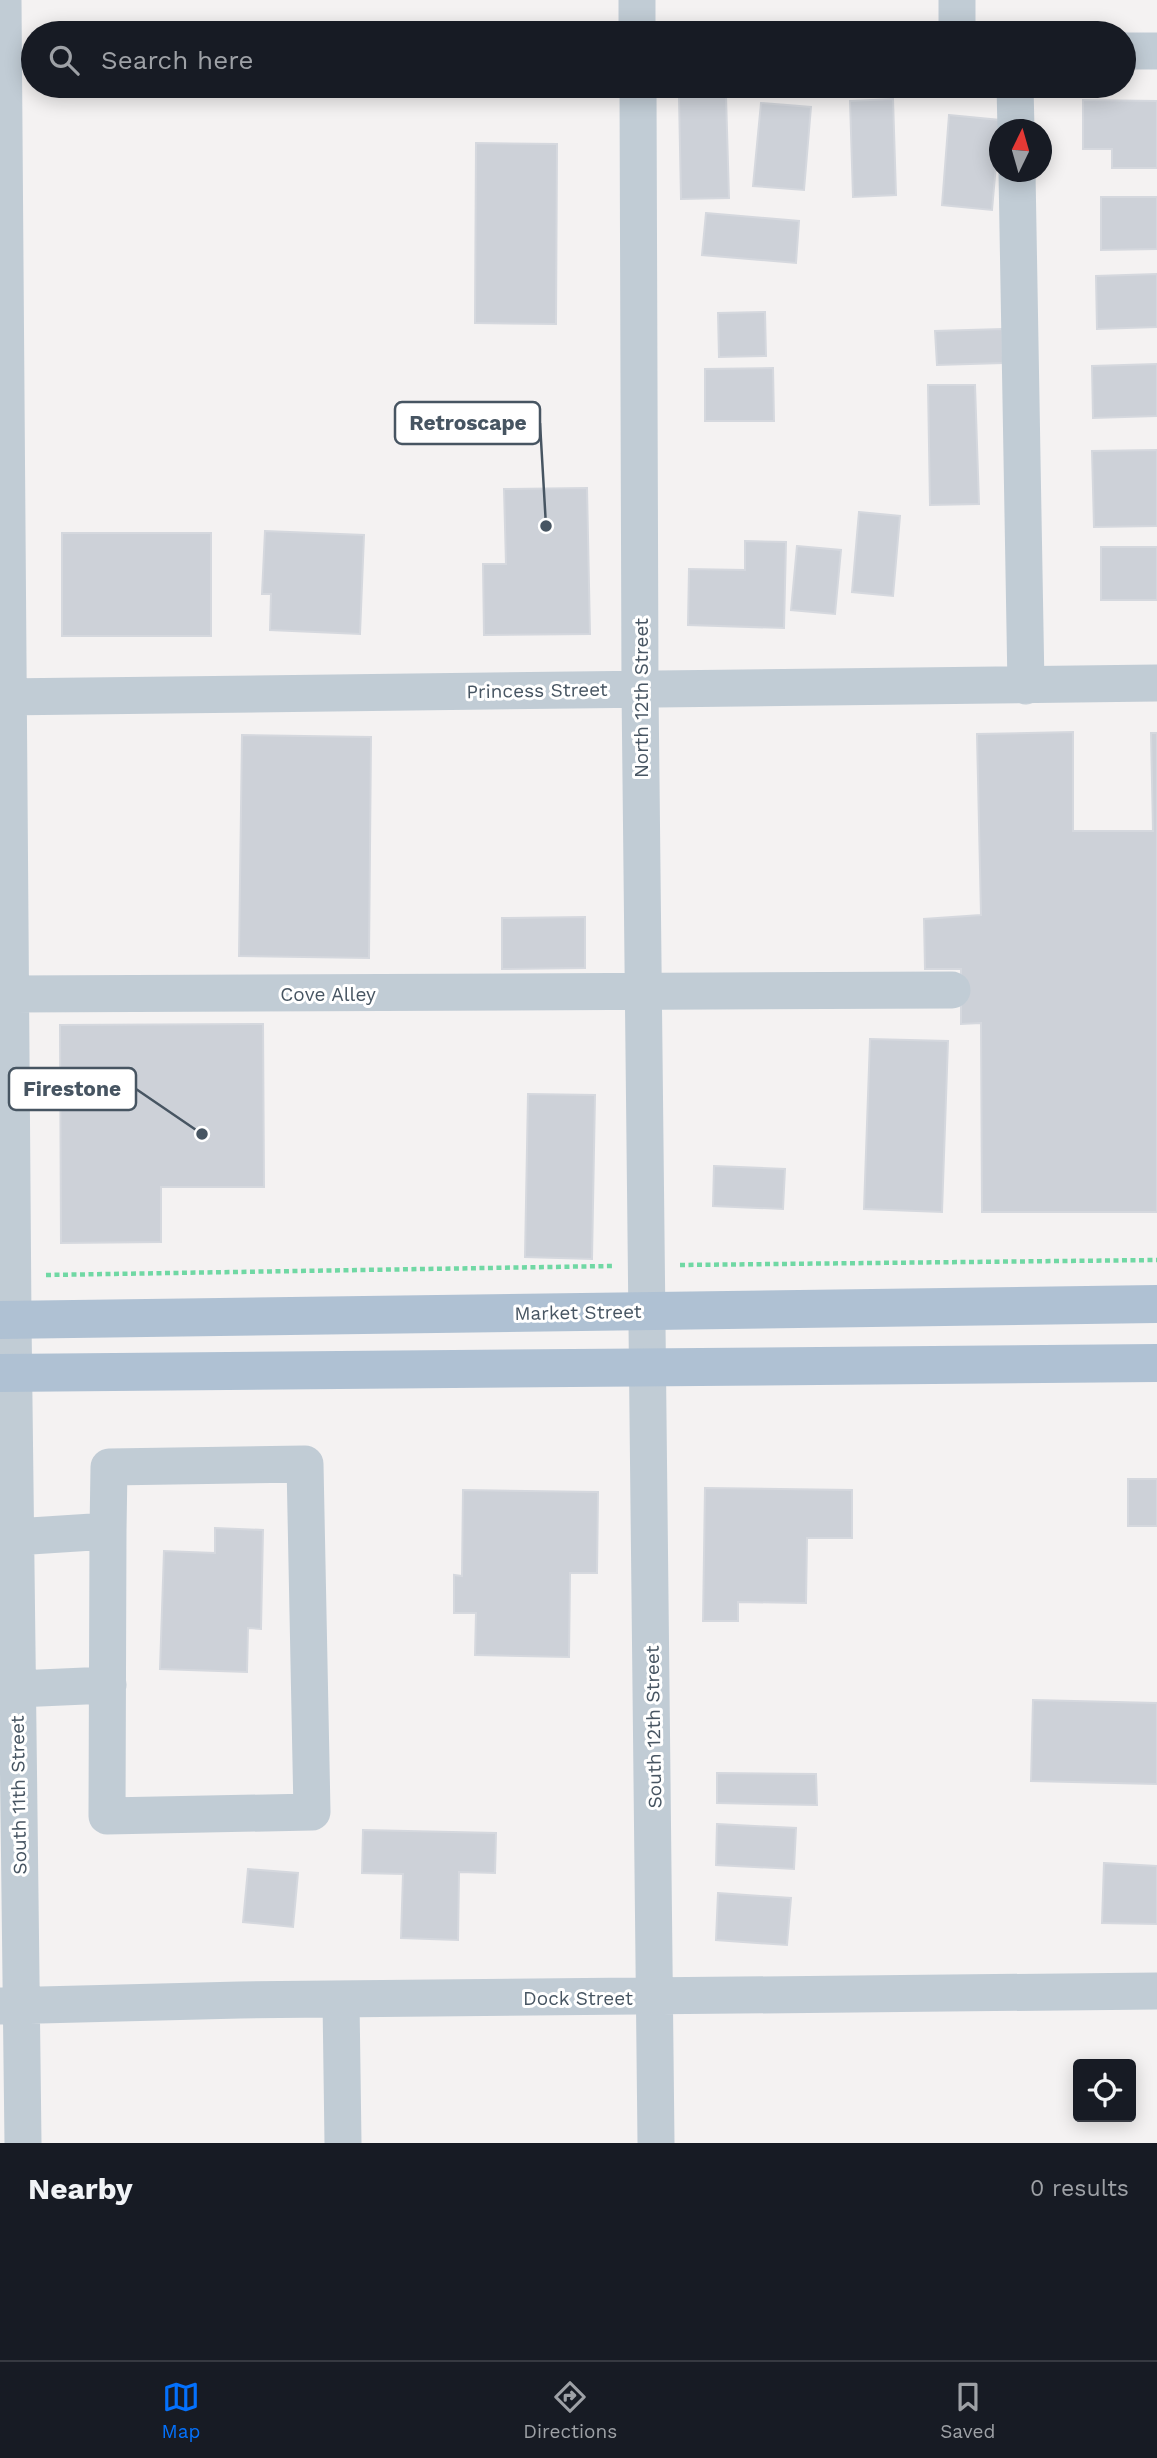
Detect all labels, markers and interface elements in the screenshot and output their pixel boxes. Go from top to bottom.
search box [21,21,1136,98]
icon: search [45,41,83,79]
text: Search here [101,45,253,75]
north arrow [989,119,1052,182]
callout: Retroscape [395,402,540,444]
text: Retroscape [409,410,527,435]
street label: North 12th Street [630,618,653,778]
street label: Princess Street [466,678,608,703]
street label: Cove Alley [280,983,376,1006]
callout: Firestone [9,1068,136,1110]
text: Firestone [23,1076,121,1101]
street label: Market Street [514,1300,642,1325]
street label: South 12th Street [641,1645,666,1809]
street label: South 11th Street [6,1715,31,1875]
street label: Dock Street [523,1987,633,2010]
map controls [1073,2059,1136,2122]
button: locate [1073,2059,1136,2122]
text: Nearby [28,2171,133,2206]
text: 0 results [1030,2175,1129,2202]
tab: Map [162,2378,200,2443]
tab: Directions [523,2378,617,2443]
tab: Saved [940,2378,995,2443]

